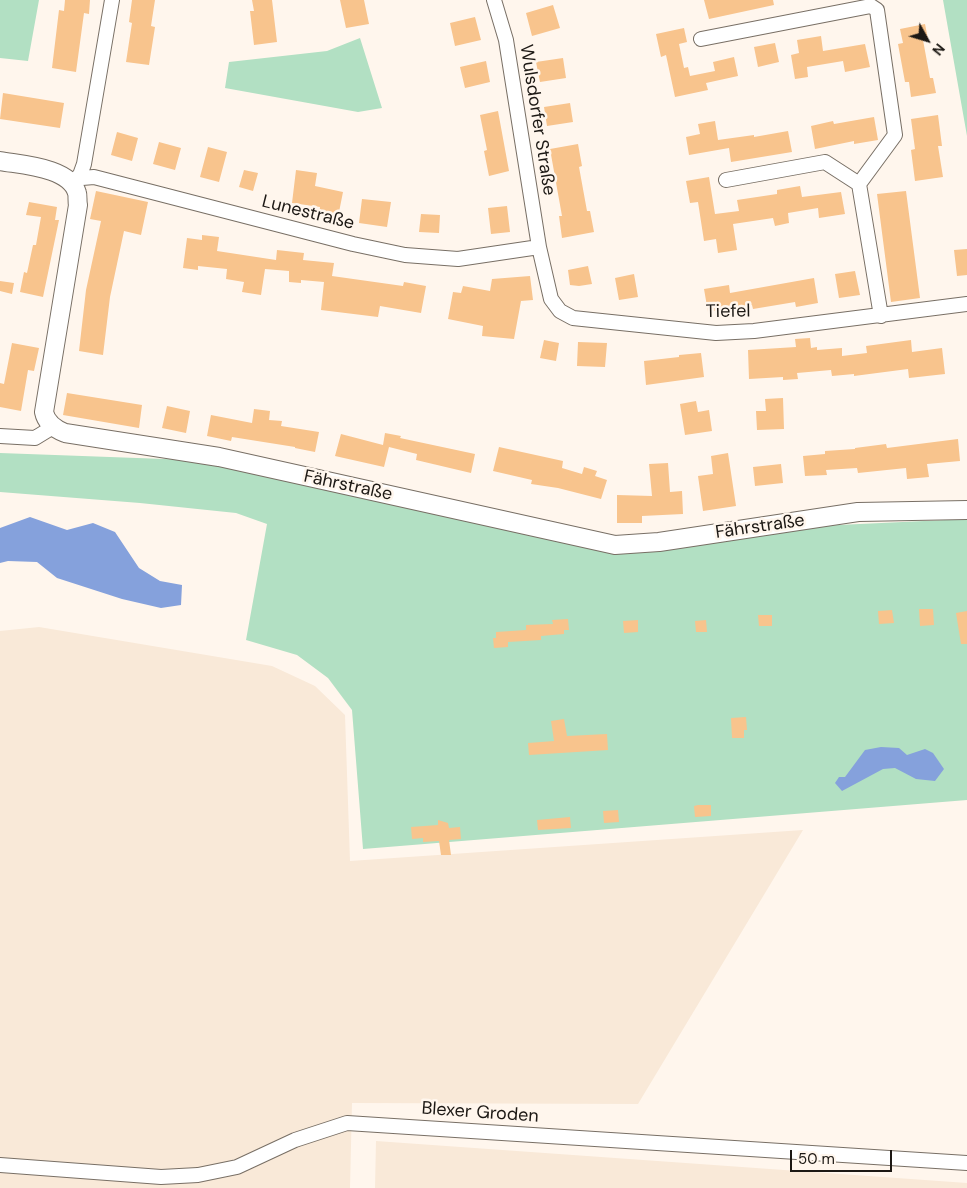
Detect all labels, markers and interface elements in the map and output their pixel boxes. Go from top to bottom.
north arrow [902,15,952,65]
text: N [928,40,949,59]
street label: Wulsdorfer Straße [514,43,560,197]
street label: Lunestraße [260,191,356,235]
street label: Tiefel [705,301,751,323]
street label: Fährstraße [302,466,394,506]
street label: Fährstraße [714,510,806,544]
street label: Blexer Groden [421,1098,539,1128]
scale bar [792,1140,894,1172]
text: 50 m [798,1149,835,1169]

